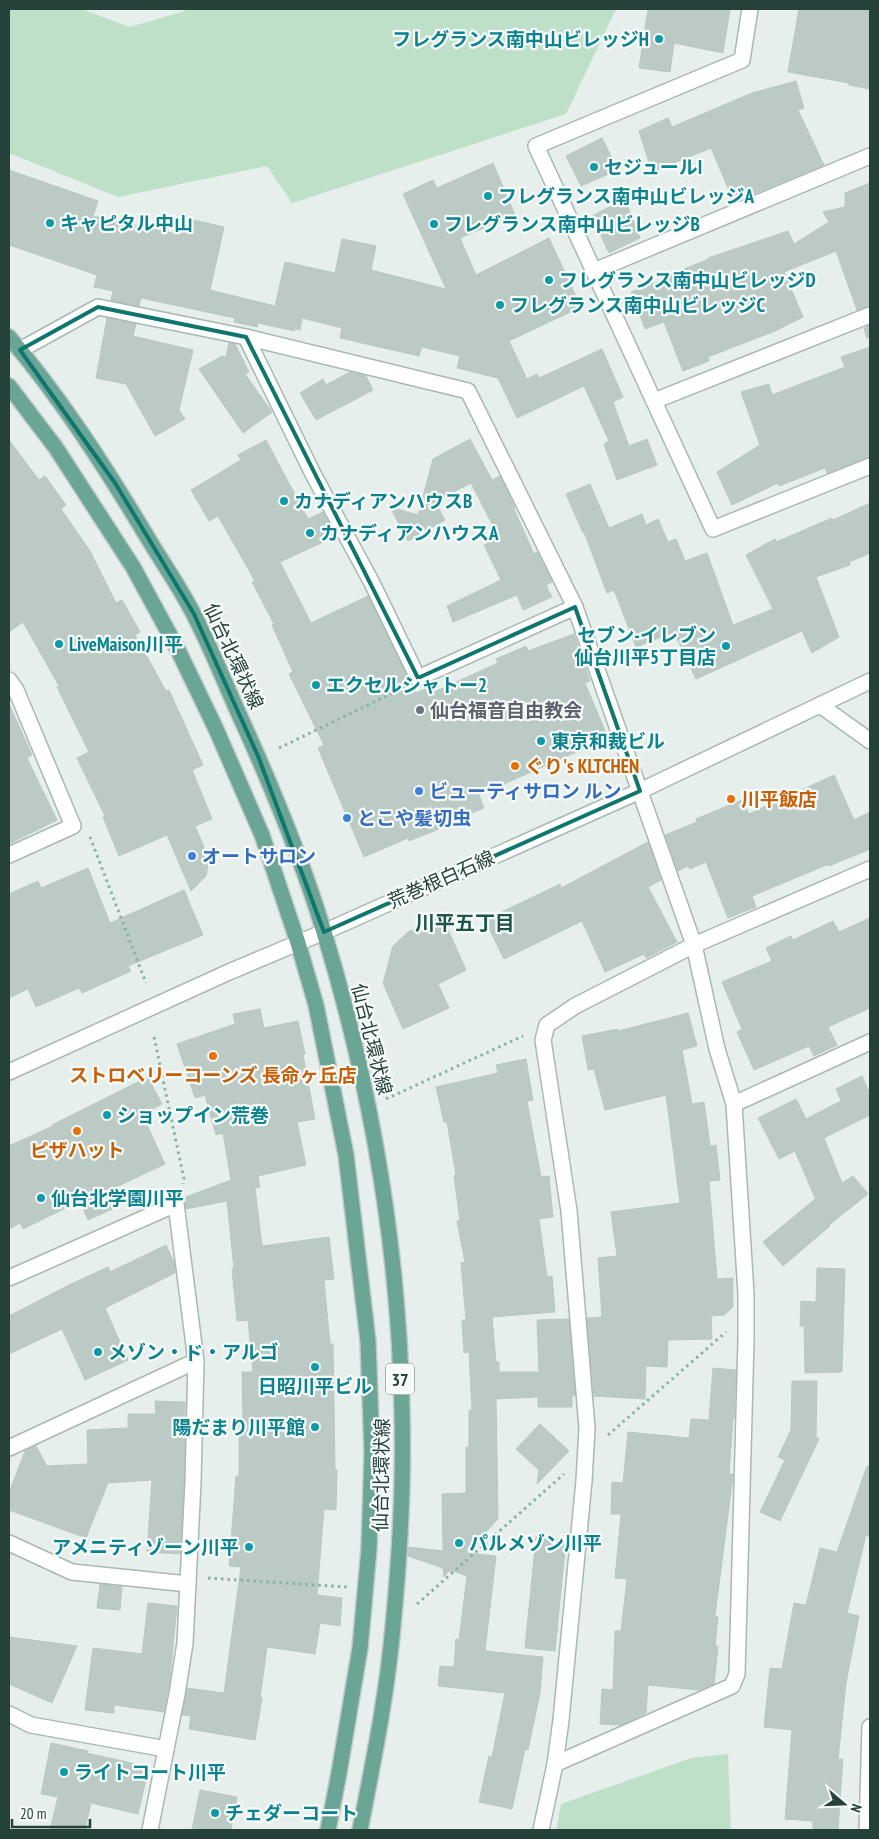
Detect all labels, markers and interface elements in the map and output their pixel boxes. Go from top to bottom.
place label: フレグランス南中山ビレッジH [392,27,649,51]
marker: フレグランス南中山ビレッジH [653,33,665,45]
place label: セジュールI [604,155,702,179]
marker: セジュールI [588,161,600,173]
place label: フレグランス南中山ビレッジA [498,184,755,208]
marker: フレグランス南中山ビレッジA [482,190,494,202]
place label: キャピタル中山 [60,211,193,235]
place label: フレグランス南中山ビレッジB [444,212,700,236]
marker: キャピタル中山 [44,217,56,229]
marker: フレグランス南中山ビレッジB [428,218,440,230]
place label: フレグランス南中山ビレッジD [559,268,816,292]
marker: フレグランス南中山ビレッジD [543,274,555,286]
place label: フレグランス南中山ビレッジC [510,293,766,317]
marker: フレグランス南中山ビレッジC [494,299,506,311]
place label: カナディアンハウスB [294,489,472,513]
marker: カナディアンハウスB [278,495,290,507]
place label: カナディアンハウスA [320,521,499,545]
marker: カナディアンハウスA [304,527,316,539]
street label: 仙台北環状線 [199,599,269,713]
place label: セブン-イレブン 仙台川平5丁目店 [574,623,716,669]
place label: LiveMaison川平 [69,632,183,656]
marker: LiveMaison川平 [53,638,65,650]
marker: セブン-イレブン 仙台川平5丁目店 [720,640,732,652]
place label: エクセルシャトー2 [326,673,487,697]
marker: エクセルシャトー2 [310,679,322,691]
place label: 仙台福音自由教会 [430,698,582,722]
marker: 仙台福音自由教会 [414,704,426,716]
place label: 東京和裁ビル [551,729,665,753]
marker: 東京和裁ビル [535,735,547,747]
place label: ぐり's KLTCHEN [525,754,639,778]
marker: ぐり's KLTCHEN [509,760,521,772]
place label: ビューティサロン ルン [429,779,621,803]
marker: ビューティサロン ルン [413,785,425,797]
place label: 川平飯店 [741,787,817,811]
marker: 川平飯店 [725,793,737,805]
place label: とこや髪切虫 [357,806,471,830]
marker: とこや髪切虫 [341,812,353,824]
place label: オートサロン [202,844,316,868]
street label: 荒巻根白石線 [384,845,498,913]
marker: オートサロン [186,850,198,862]
district label: 川平五丁目 [415,910,515,936]
street label: 仙台北環状線 [347,981,397,1097]
marker: ストロベリーコーンズ 長命ヶ丘店 [207,1050,219,1062]
place label: ストロベリーコーンズ 長命ヶ丘店 [69,1063,357,1087]
place label: ショップイン荒巻 [117,1103,269,1127]
marker: ショップイン荒巻 [101,1109,113,1121]
marker: ピザハット [71,1125,83,1137]
place label: ピザハット [29,1138,125,1162]
place label: 仙台北学園川平 [51,1186,184,1210]
marker: 仙台北学園川平 [35,1192,47,1204]
place label: メゾン・ド・アルゴ [108,1340,278,1364]
marker: メゾン・ド・アルゴ [92,1346,104,1358]
marker: 日昭川平ビル [309,1361,321,1373]
road number: 37 [386,1364,414,1395]
place label: 日昭川平ビル [258,1374,372,1398]
place label: 陽だまり川平館 [172,1415,305,1439]
street label: 仙台北環状線 [368,1418,394,1532]
marker: 陽だまり川平館 [309,1421,321,1433]
place label: パルメゾン川平 [469,1531,602,1555]
place label: アメニティゾーン川平 [52,1535,239,1559]
marker: パルメゾン川平 [453,1537,465,1549]
marker: アメニティゾーン川平 [243,1541,255,1553]
place label: ライトコート川平 [74,1760,226,1784]
marker: ライトコート川平 [58,1766,70,1778]
north arrow [819,1779,869,1829]
scale bar [12,1796,90,1828]
place label: チェダーコート [225,1801,358,1825]
text: N [847,1802,866,1815]
text: 20 m [20,1804,46,1823]
marker: チェダーコート [209,1807,221,1819]

